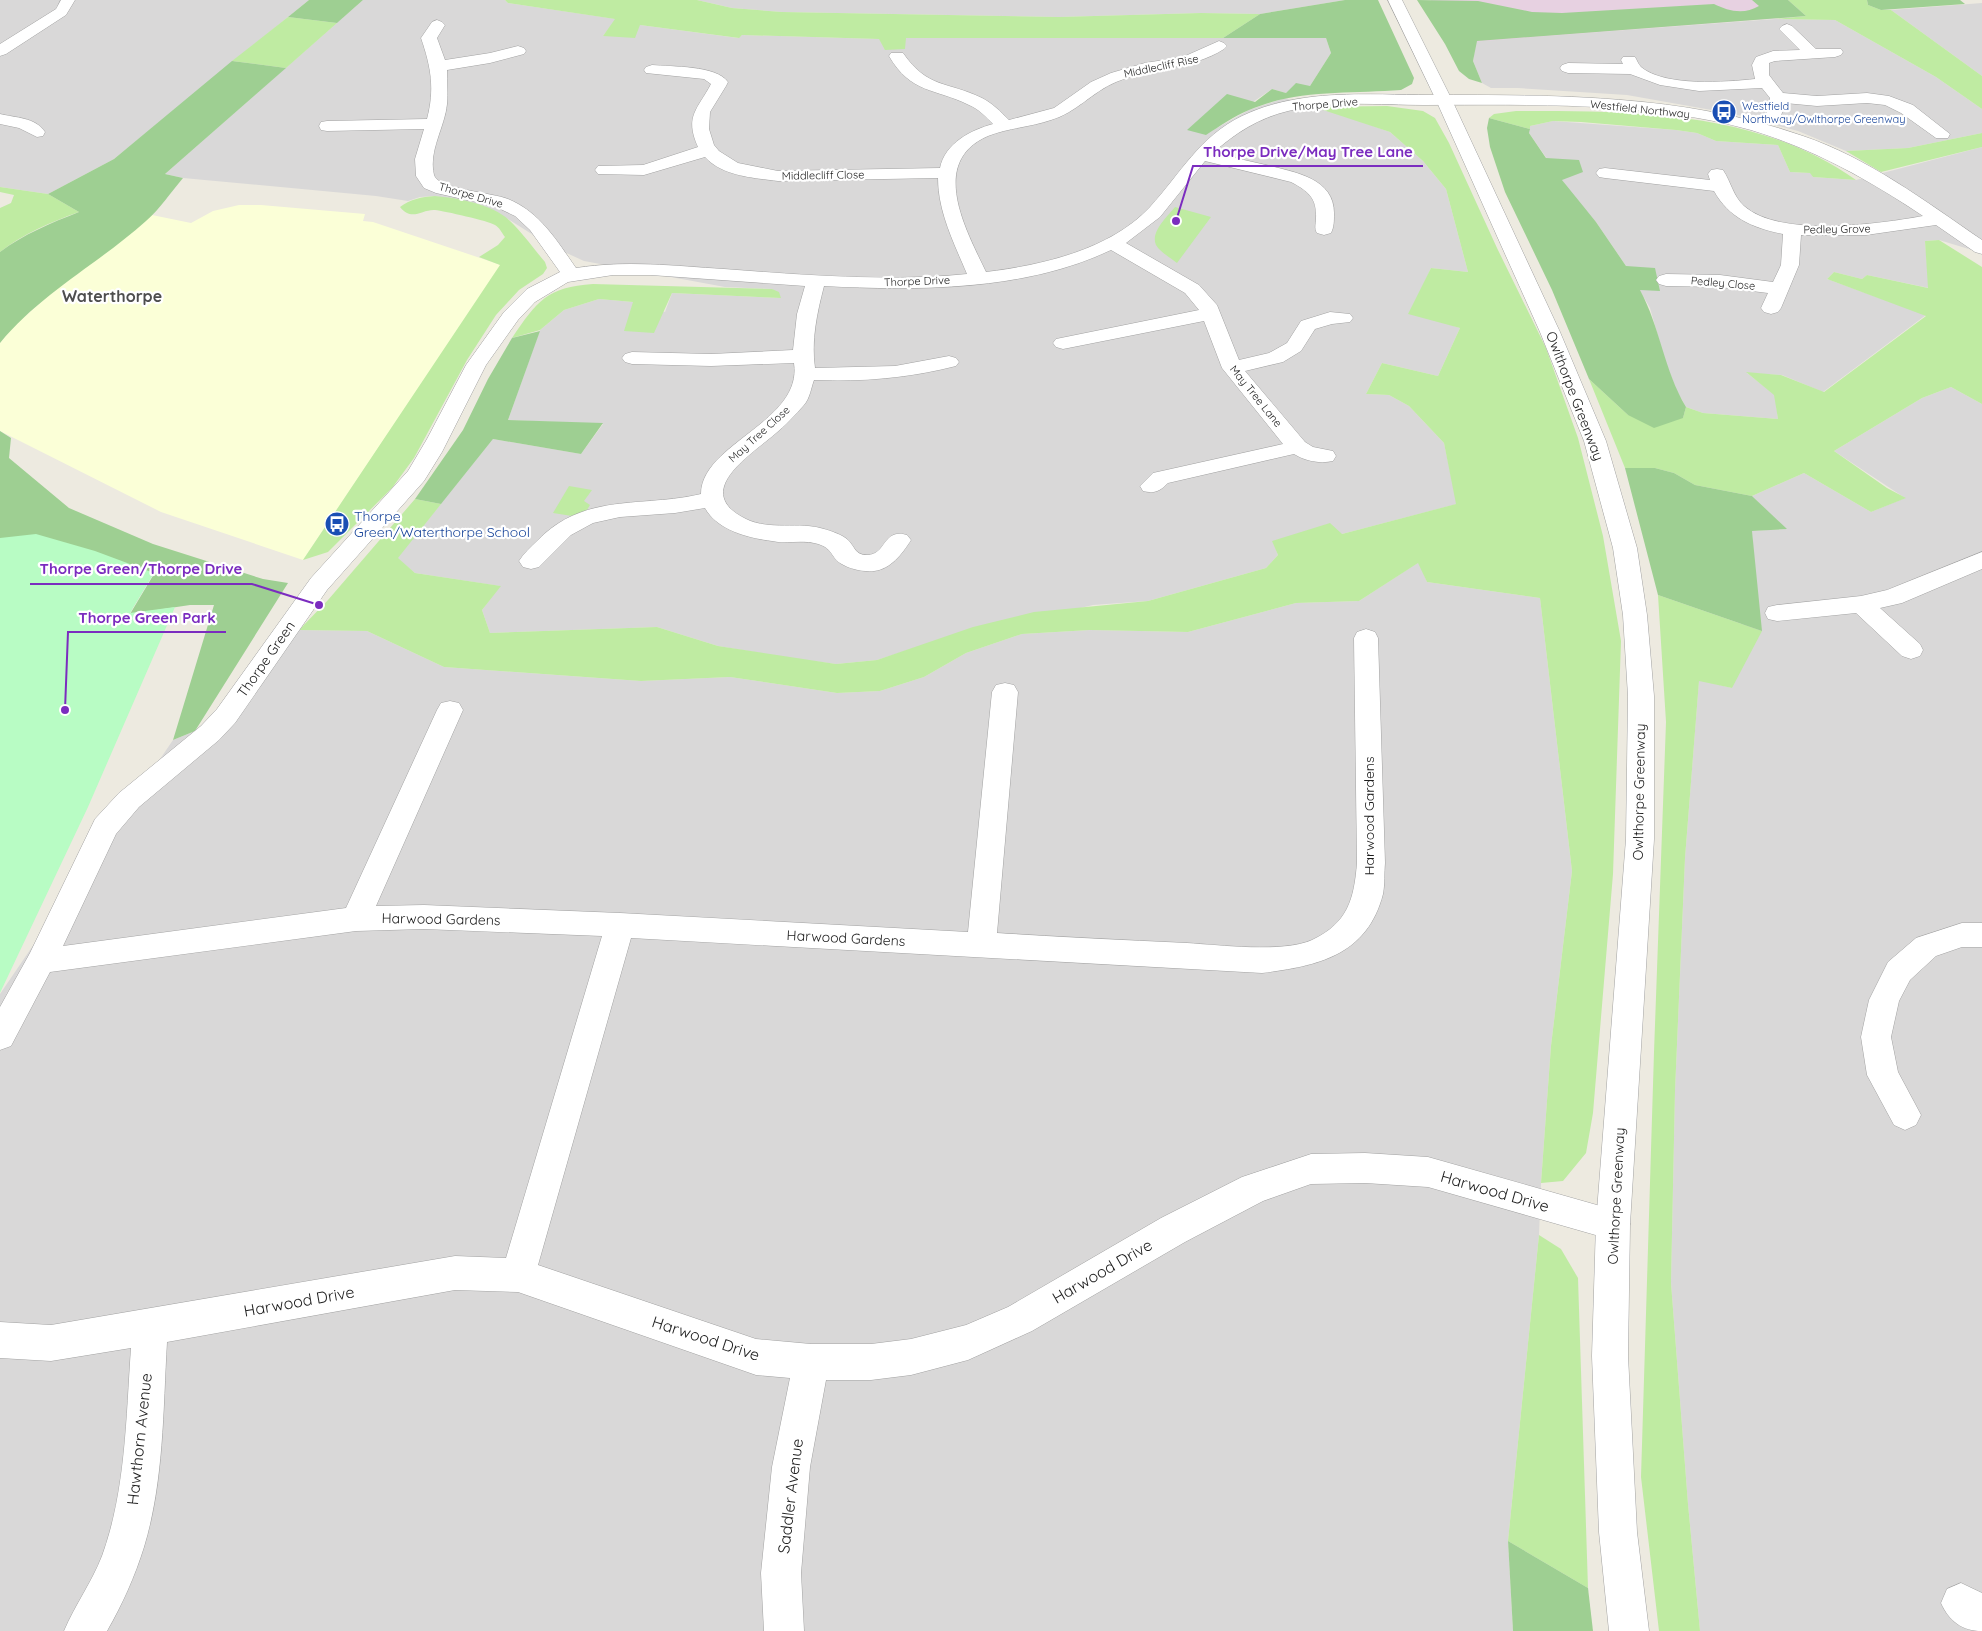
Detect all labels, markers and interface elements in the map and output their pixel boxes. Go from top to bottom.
street label: Middlecliff Rise [1122,51,1200,81]
street label: Thorpe Drive [1291,94,1359,114]
street label: Westfield Northway [1589,97,1691,121]
bus stop icon: Westfield Northway/Owlthorpe Greenway [1711,99,1737,125]
place label: Westfield Northway/Owlthorpe Greenway [1742,99,1905,126]
callout: Thorpe Drive/May Tree Lane [1193,136,1423,166]
text: Thorpe Drive/May Tree Lane [1203,142,1413,161]
street label: Middlecliff Close [782,167,864,183]
street label: Thorpe Drive [437,179,505,211]
street label: Pedley Grove [1803,221,1871,237]
street label: Thorpe Drive [884,273,950,289]
street label: Pedley Close [1690,273,1756,293]
district label: Waterthorpe [62,286,162,306]
street label: Owlthorpe Greenway [1542,329,1608,463]
street label: May Tree Lane [1227,362,1285,430]
street label: May Tree Close [725,403,793,465]
place label: Thorpe Green/Waterthorpe School [354,507,530,541]
bus stop icon: Thorpe Green/Waterthorpe School [324,511,350,537]
callout: Thorpe Green/Thorpe Drive [30,554,252,584]
text: Thorpe Green/Thorpe Drive [40,559,243,578]
callout: Thorpe Green Park [68,602,226,632]
text: Thorpe Green Park [78,608,216,627]
street label: Thorpe Green [233,617,299,701]
street label: Owlthorpe Greenway [1629,723,1649,861]
street label: Harwood Gardens [1360,757,1378,875]
street label: Harwood Gardens [381,909,501,929]
street label: Harwood Gardens [786,926,906,950]
street label: Owlthorpe Greenway [1603,1127,1629,1265]
street label: Harwood Drive [1438,1166,1552,1216]
street label: Harwood Drive [1048,1234,1156,1308]
street label: Harwood Drive [242,1281,356,1321]
street label: Harwood Drive [650,1311,762,1365]
street label: Hawthorn Avenue [122,1372,156,1506]
street label: Saddler Avenue [773,1437,807,1555]

